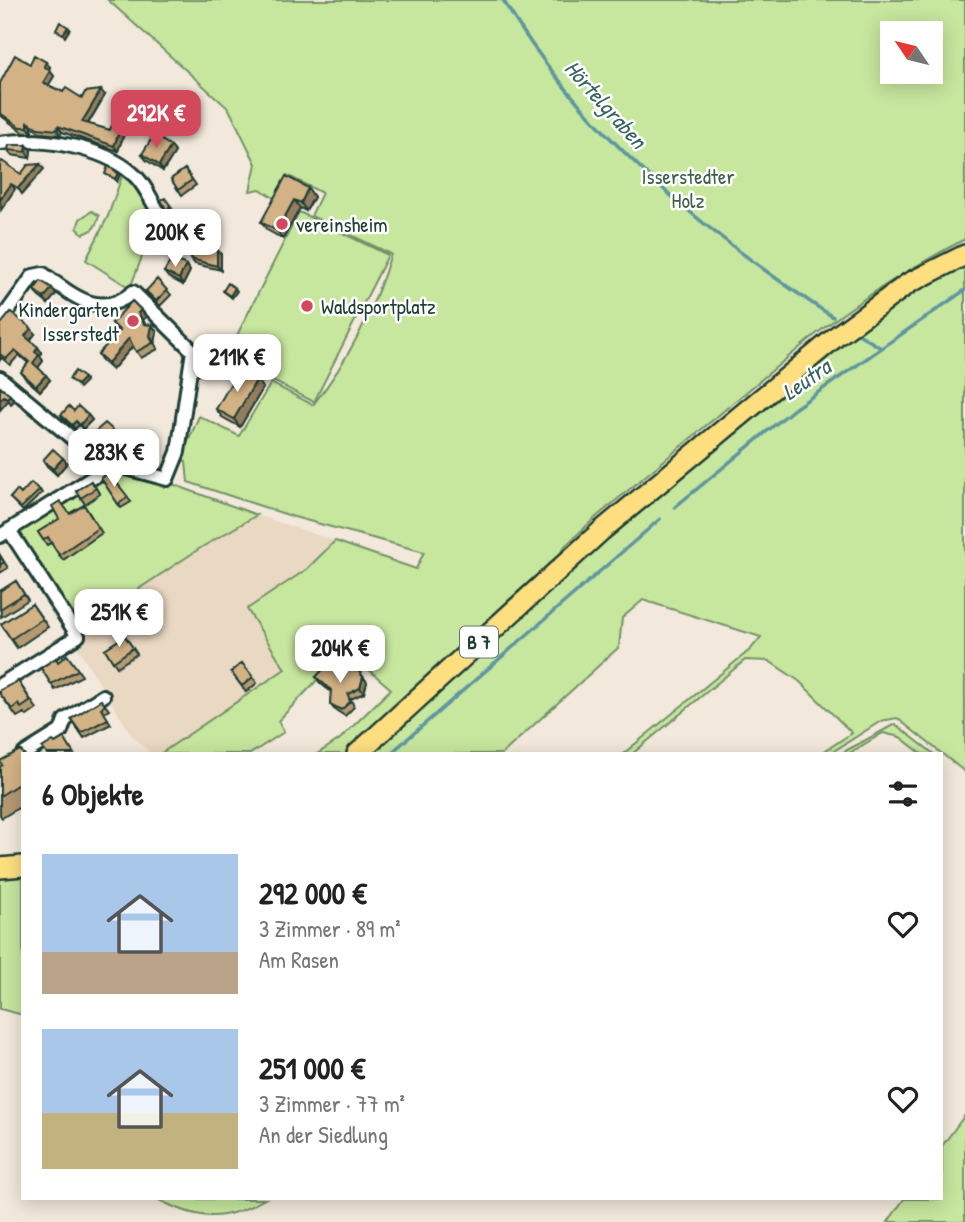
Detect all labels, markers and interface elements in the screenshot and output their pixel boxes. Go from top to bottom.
north arrow [880,21,943,84]
map controls [880,21,943,84]
water label: Hörtelgraben [557,53,655,157]
pin: 292K € [99,90,213,150]
text: 292K € [127,97,185,128]
park label: Isserstedter Holz [641,162,735,215]
pin: 200K € [118,210,232,269]
place label: vereinsheim [296,210,388,239]
text: 200K € [145,216,205,247]
marker: vereinsheim [274,216,290,232]
place label: Waldsportplatz [321,292,436,321]
place label: Kindergarten Isserstedt [18,295,120,348]
marker: Waldsportplatz [299,298,315,314]
marker: Kindergarten Isserstedt [125,313,141,329]
pin: 211K € [180,334,294,394]
text: 211K € [209,341,265,372]
water label: Leutra [776,350,838,407]
pin: 283K € [57,430,171,489]
text: 283K € [84,436,144,467]
pin: 251K € [62,590,176,649]
text: 251K € [90,596,148,627]
pin: 204K € [283,626,397,685]
road number: B 7 [460,626,498,657]
text: 204K € [311,632,369,663]
text: 6 Objekte [42,774,144,814]
icon: filters [884,775,922,813]
text: 292 000 € [259,873,367,913]
icon: home [98,882,182,966]
icon: heart [884,905,922,943]
text: 3 Zimmer · 89 m² [259,913,401,944]
text: Am Rasen [259,944,339,975]
text: 251 000 € [259,1048,365,1088]
icon: home [98,1057,182,1141]
icon: heart [884,1080,922,1118]
text: 3 Zimmer · 77 m² [259,1088,405,1119]
text: An der Siedlung [259,1119,388,1150]

